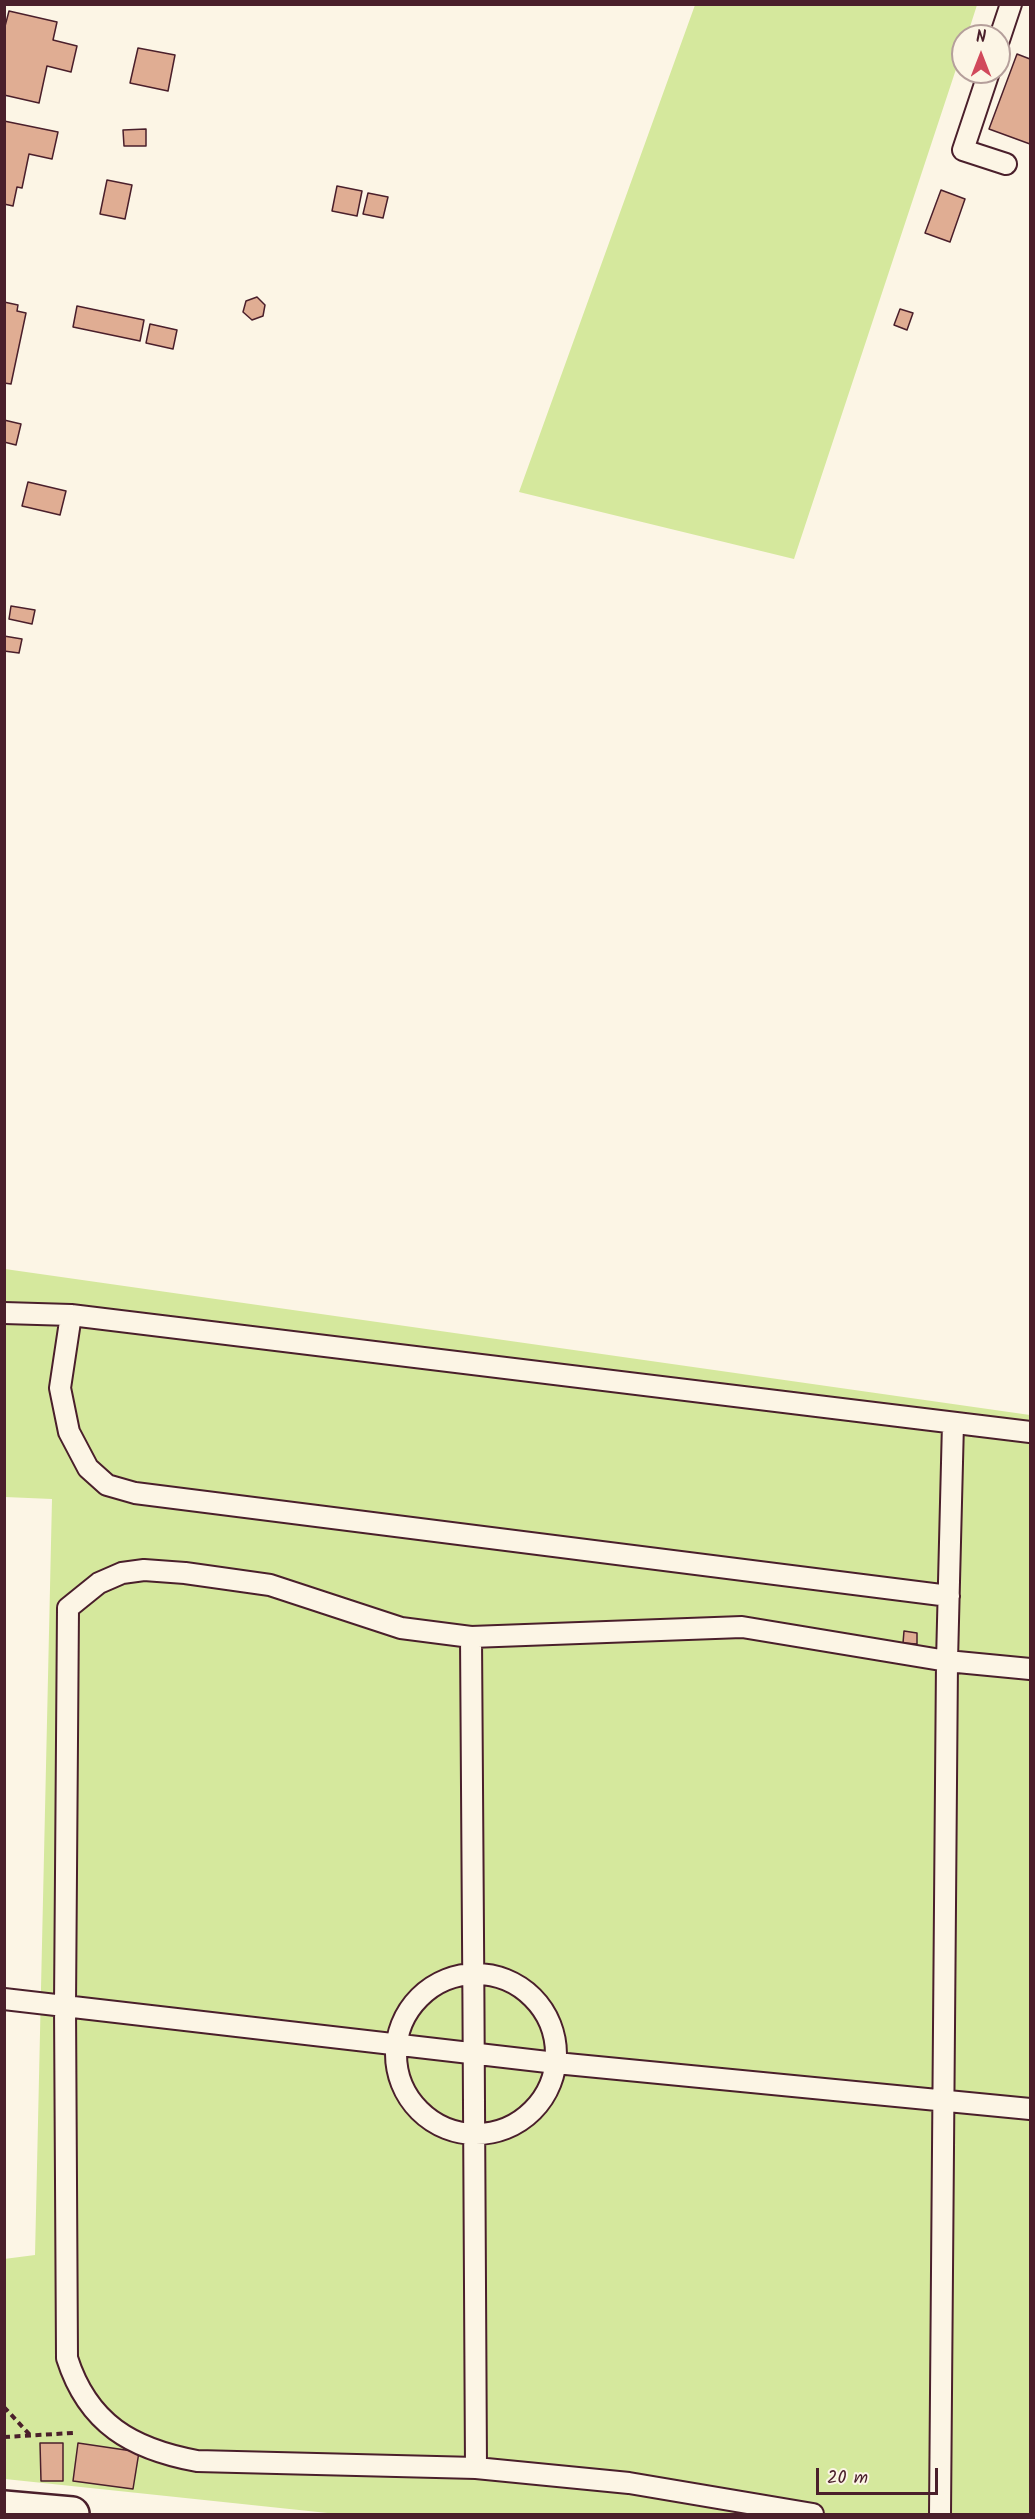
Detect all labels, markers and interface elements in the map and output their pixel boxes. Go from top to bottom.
north arrow [951,24,1011,84]
text: N [976,25,986,50]
scale bar [819,2456,940,2494]
text: 20 m [827,2464,868,2493]

